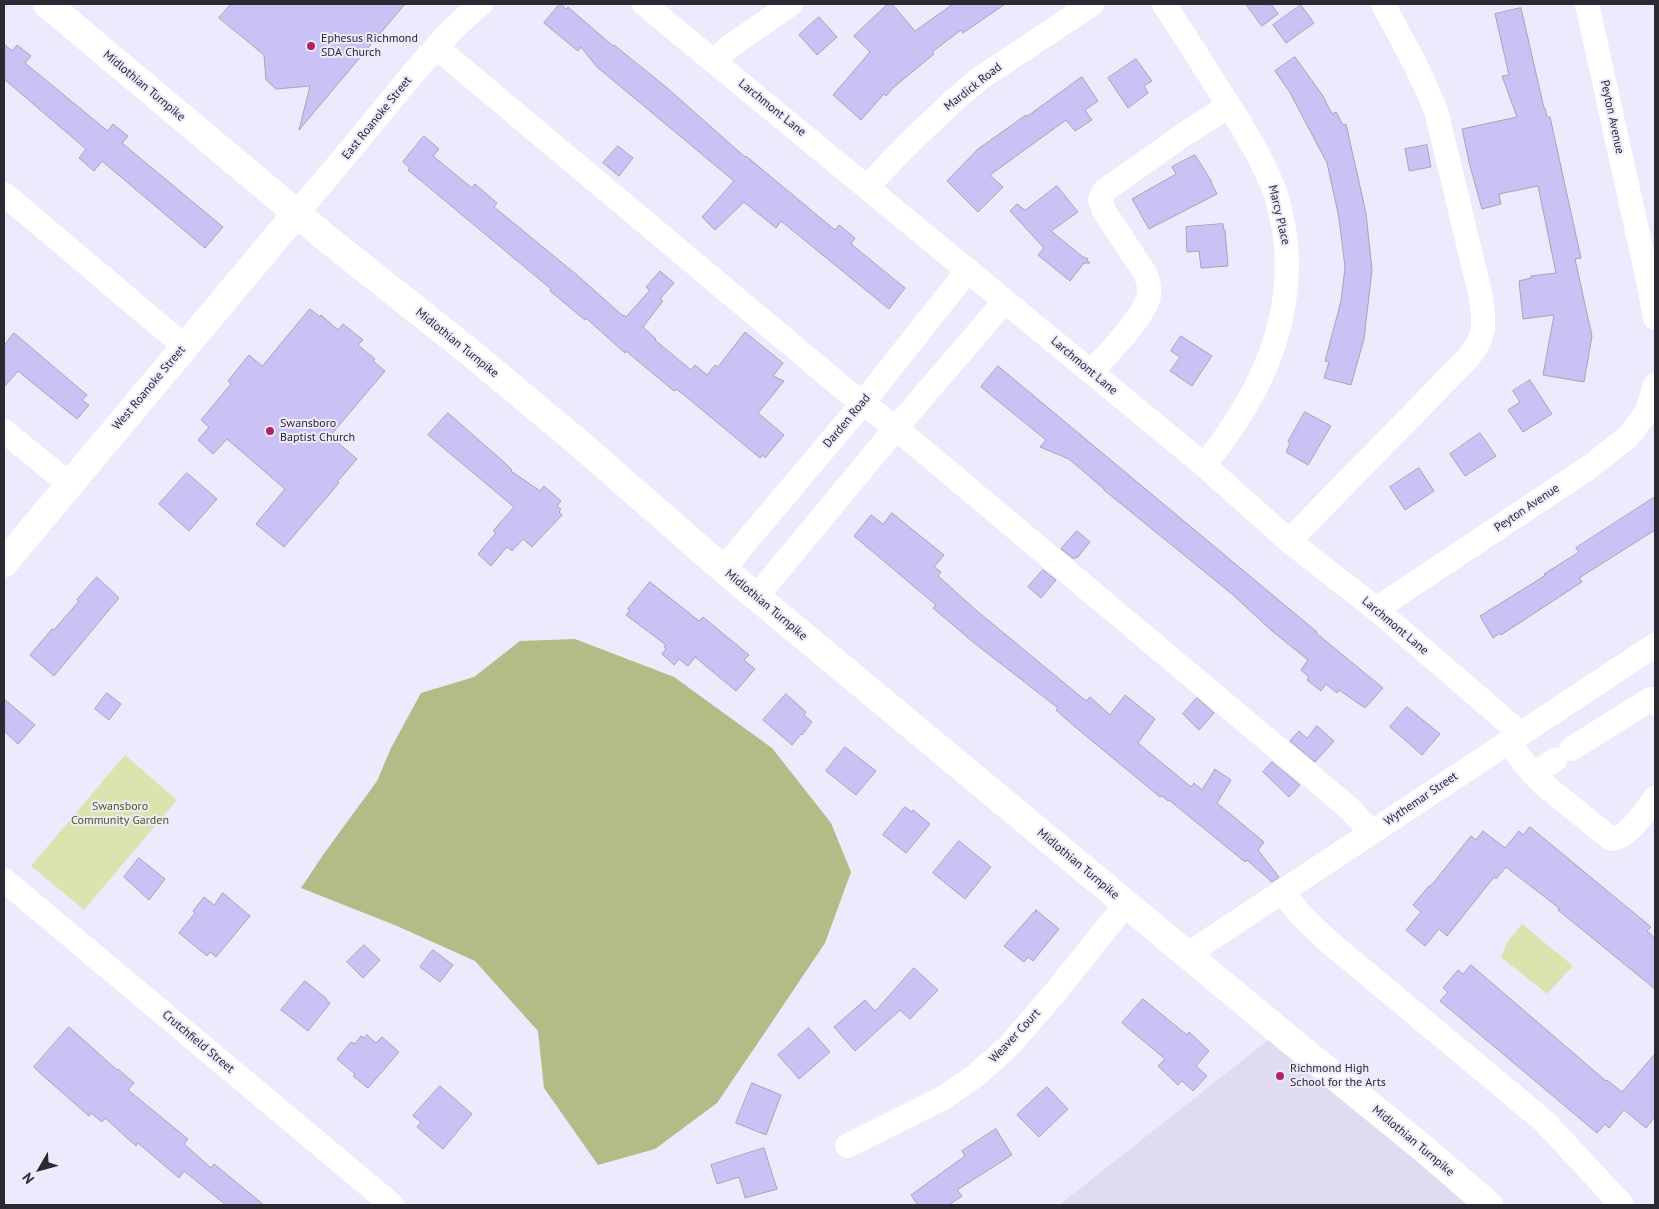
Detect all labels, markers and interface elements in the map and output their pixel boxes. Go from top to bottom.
place label: Ephesus Richmond SDA Church [321,32,418,60]
marker: Ephesus Richmond SDA Church [305,40,317,52]
street label: Midlothian Turnpike [100,48,188,124]
street label: Mardick Road [941,60,1005,114]
street label: East Roanoke Street [339,74,415,162]
street label: Larchmont Lane [735,76,809,140]
street label: Peyton Avenue [1597,79,1627,155]
street label: Marcy Place [1265,184,1293,246]
street label: Midlothian Turnpike [413,305,501,381]
street label: Larchmont Lane [1048,334,1120,398]
street label: West Roanoke Street [110,343,188,433]
street label: Darden Road [820,391,874,451]
place label: Swansboro Baptist Church [280,417,355,445]
marker: Swansboro Baptist Church [264,425,276,437]
street label: Peyton Avenue [1492,481,1562,535]
street label: Midlothian Turnpike [722,567,810,643]
street label: Larchmont Lane [1359,594,1431,658]
street label: Wythemar Street [1381,769,1461,829]
park label: Swansboro Community Garden [71,800,169,828]
street label: Midlothian Turnpike [1034,826,1122,902]
street label: Weaver Court [986,1006,1044,1066]
street label: Crutchfield Street [159,1008,237,1076]
place label: Richmond High School for the Arts [1290,1062,1386,1090]
marker: Richmond High School for the Arts [1274,1070,1286,1082]
street label: Midlothian Turnpike [1369,1103,1457,1179]
north arrow [15,1144,65,1194]
text: N [18,1169,38,1187]

